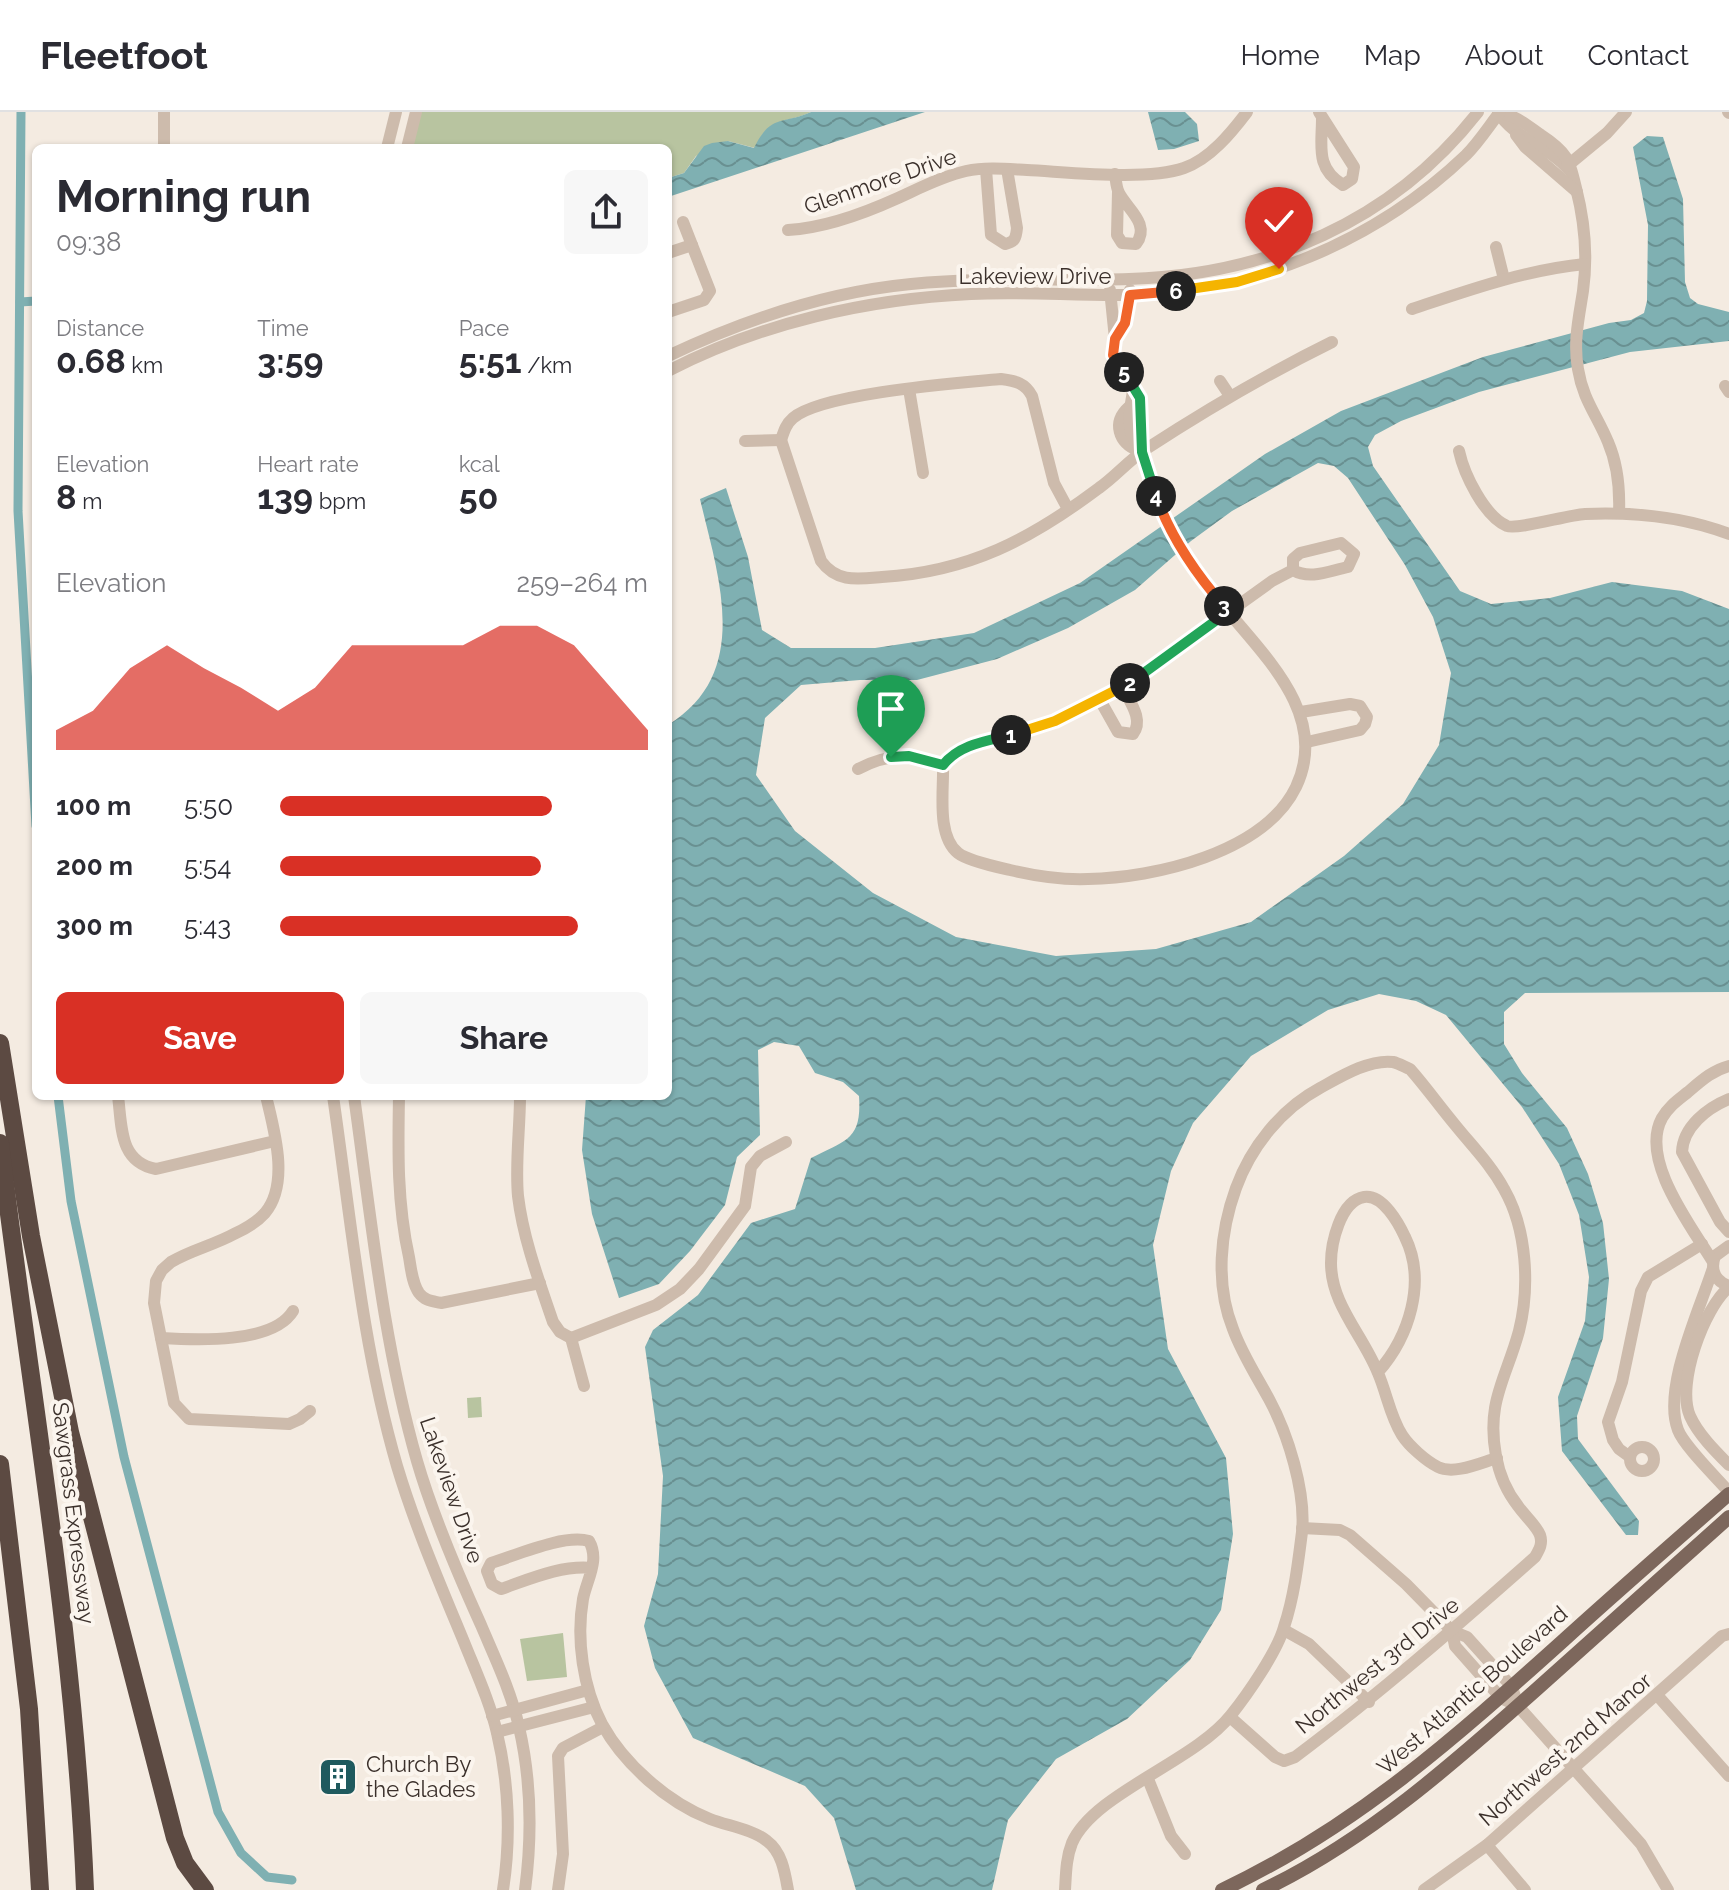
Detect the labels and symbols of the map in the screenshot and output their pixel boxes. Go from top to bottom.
street label: Glenmore Drive [801,143,960,219]
pin [1245,187,1313,269]
street label: Lakeview Drive [959,263,1112,289]
pin: 6 [1156,271,1196,311]
pin: 5 [1104,352,1144,392]
pin: 4 [1136,476,1176,516]
pin: 3 [1204,586,1244,626]
pin: 2 [1110,663,1150,703]
pin [857,675,925,757]
pin: 1 [991,715,1031,755]
street label: Sawgrass Expressway [47,1401,101,1625]
street label: Lakeview Drive [415,1413,489,1567]
street label: Northwest 3rd Drive [1290,1591,1464,1739]
street label: West Atlantic Boulevard [1372,1600,1572,1780]
street label: Northwest 2nd Manor [1473,1667,1657,1831]
place label: Church By the Glades [366,1751,476,1802]
building icon: Church By the Glades [317,1756,359,1798]

